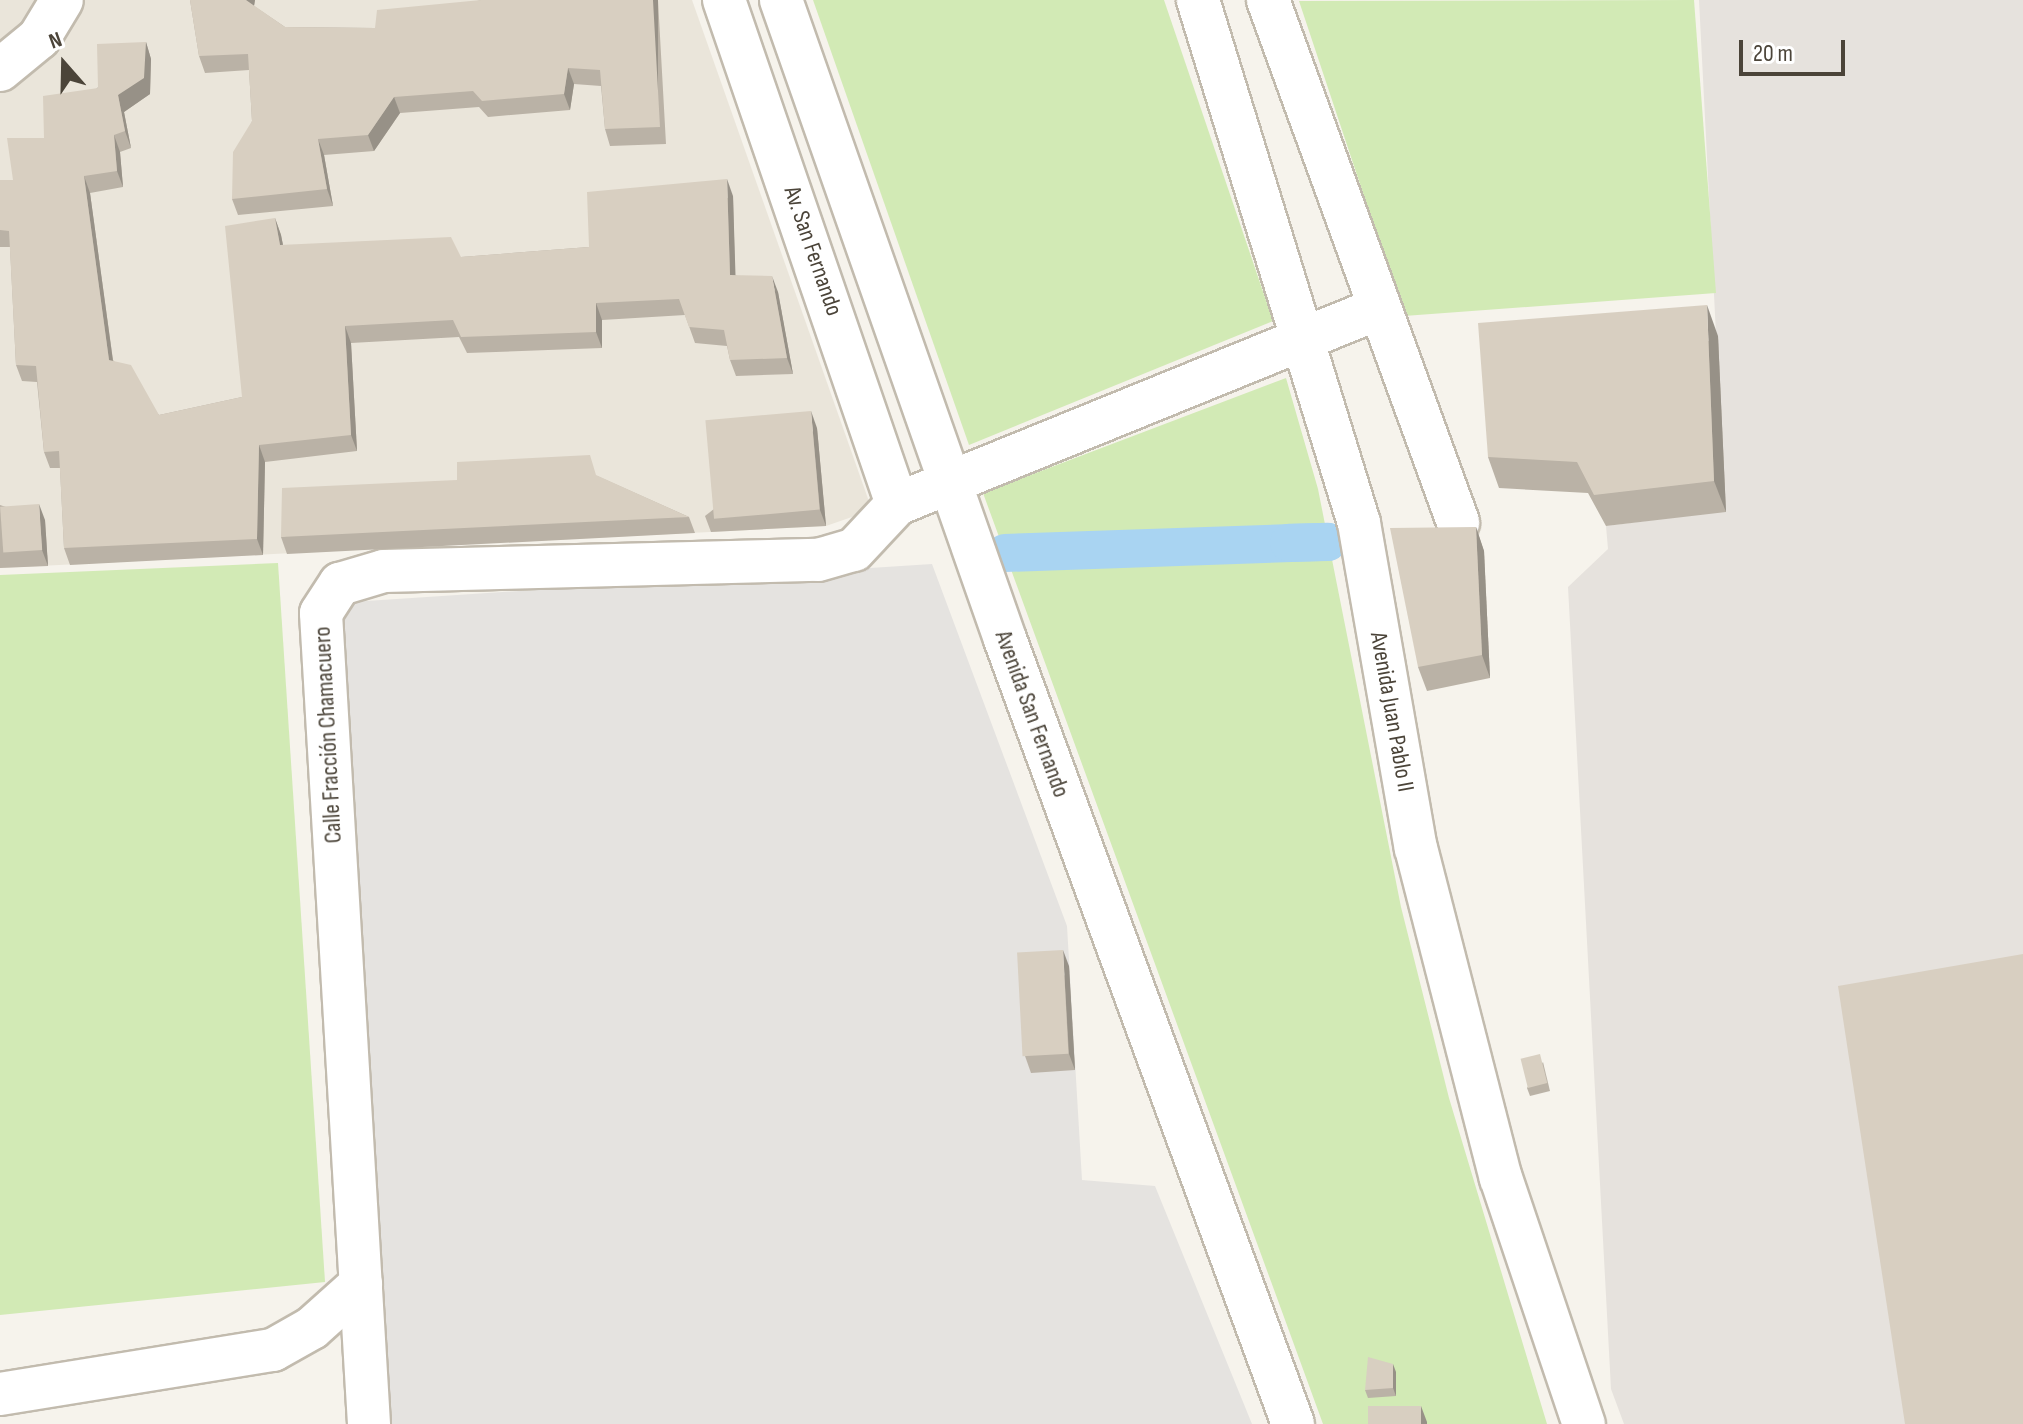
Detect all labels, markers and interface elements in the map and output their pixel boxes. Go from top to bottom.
north arrow [24,24,104,104]
scale bar [1743,24,1849,74]
text: N [45,26,66,56]
text: 20 m [1753,39,1793,68]
street label: Av. San Fernando [777,183,849,319]
street label: Calle Fracción Chamacuero [308,626,348,844]
street label: Avenida San Fernando [989,627,1075,801]
street label: Avenida Juan Pablo II [1364,630,1420,794]

